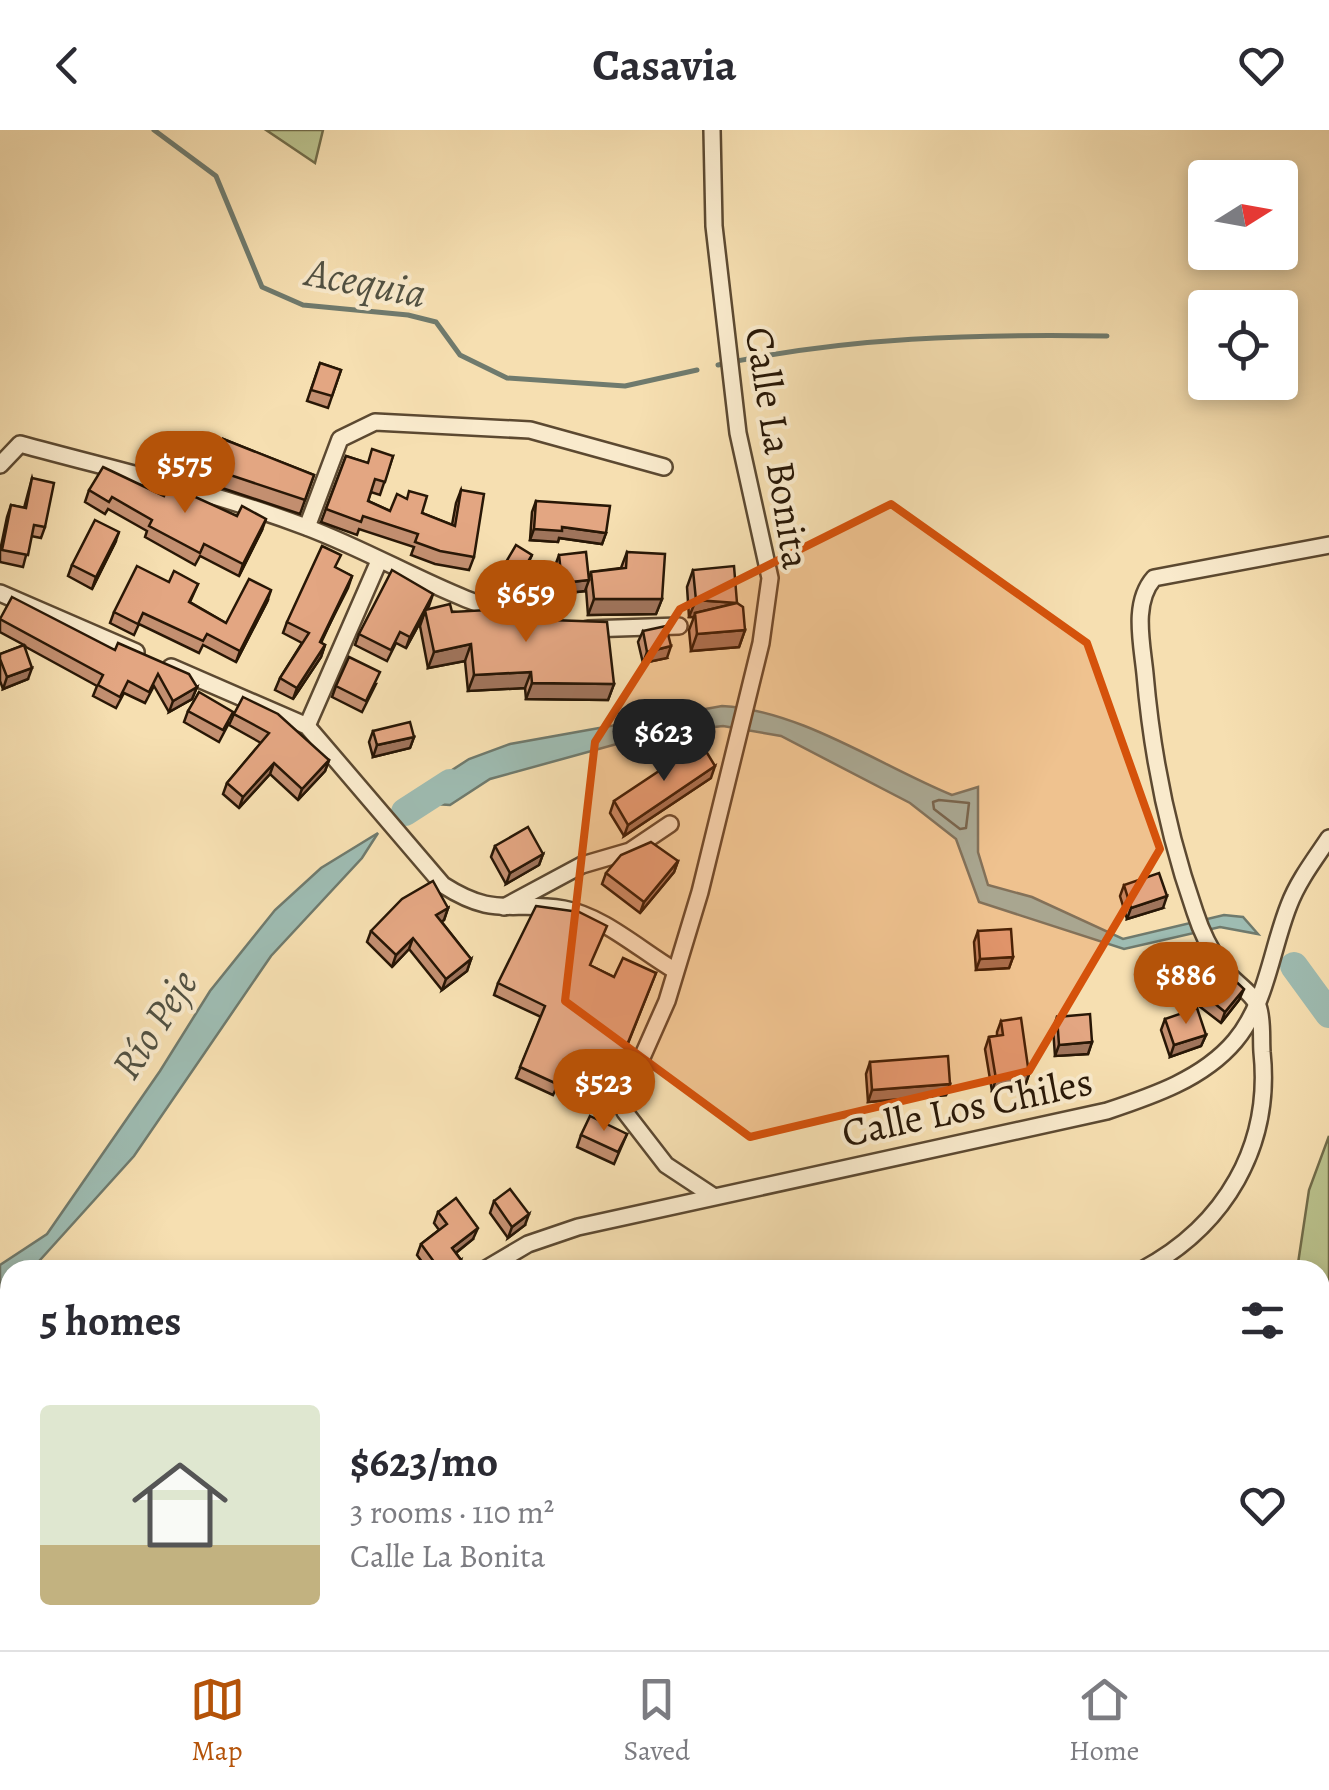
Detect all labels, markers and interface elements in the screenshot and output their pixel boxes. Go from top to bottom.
text: Casavia [592,34,737,96]
icon: back [40,38,95,93]
icon: heart [1234,38,1289,93]
north arrow [1188,160,1298,270]
map controls [1188,160,1298,400]
water label: Acequia [299,242,431,322]
button: locate [1188,290,1298,400]
street label: Calle La Bonita [732,323,824,573]
pin: $575 [126,431,244,516]
text: $575 [157,441,213,485]
pin: $659 [467,560,585,645]
text: $659 [497,570,555,614]
pin: $623 [605,699,723,784]
text: $623 [634,709,694,753]
pin: $886 [1127,942,1245,1027]
text: $886 [1156,952,1216,996]
water label: Río Peje [97,958,211,1090]
pin: $523 [545,1049,663,1134]
street label: Calle Los Chiles [837,1054,1097,1160]
text: $523 [575,1059,633,1103]
text: 5 homes [40,1292,181,1349]
icon: filters [1235,1293,1290,1348]
text: $623/mo [350,1433,498,1490]
icon: home [120,1445,240,1565]
icon: heart [1235,1478,1290,1533]
text: 3 rooms · 110 m² [350,1490,554,1534]
text: Calle La Bonita [350,1534,545,1578]
tab: Map [190,1672,245,1770]
tab: Saved [624,1672,690,1770]
tab: Home [1069,1672,1139,1770]

